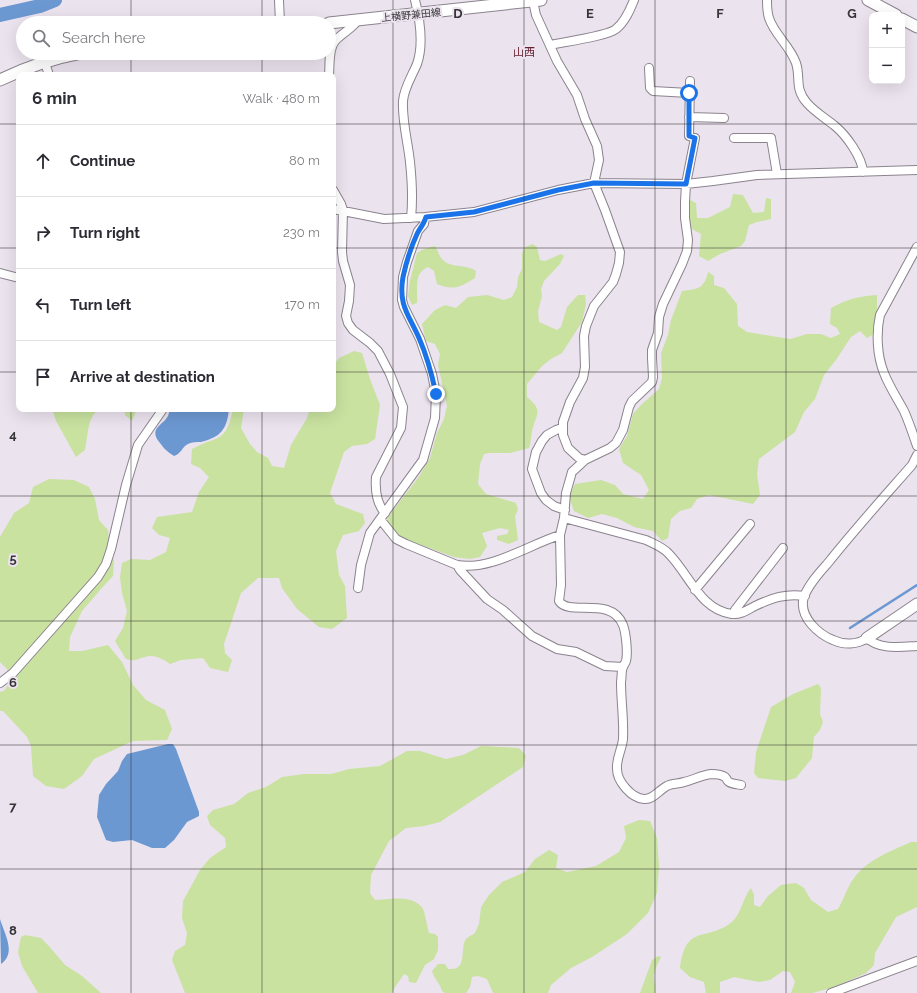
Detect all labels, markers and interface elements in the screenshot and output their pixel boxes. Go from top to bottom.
street label: 上横野兼田線 [381,6,441,24]
text: D [453,6,463,21]
text: E [586,6,594,21]
text: F [716,6,724,21]
text: G [847,6,857,21]
map controls [869,12,905,84]
button: + [869,12,905,48]
search box [16,16,336,60]
icon: search [30,27,52,49]
text: Search here [62,29,145,47]
district label: 山西 [513,46,535,59]
button: − [869,48,905,84]
route start [680,84,698,102]
text: 6 min [32,88,77,108]
text: Walk · 480 m [242,91,320,106]
icon: ahead [32,150,54,172]
text: Continue [70,152,135,170]
text: 80 m [289,153,320,168]
icon: right [32,222,54,244]
text: Turn right [70,224,140,242]
text: 230 m [283,225,320,240]
icon: left [32,294,54,316]
text: Turn left [70,296,131,314]
text: 170 m [284,297,320,312]
icon: arrive [32,366,54,388]
text: Arrive at destination [70,368,215,386]
route end [427,385,445,403]
text: 4 [9,427,17,442]
text: 5 [9,551,17,566]
text: 6 [9,675,17,690]
text: 7 [9,799,17,814]
text: 8 [9,923,17,938]

